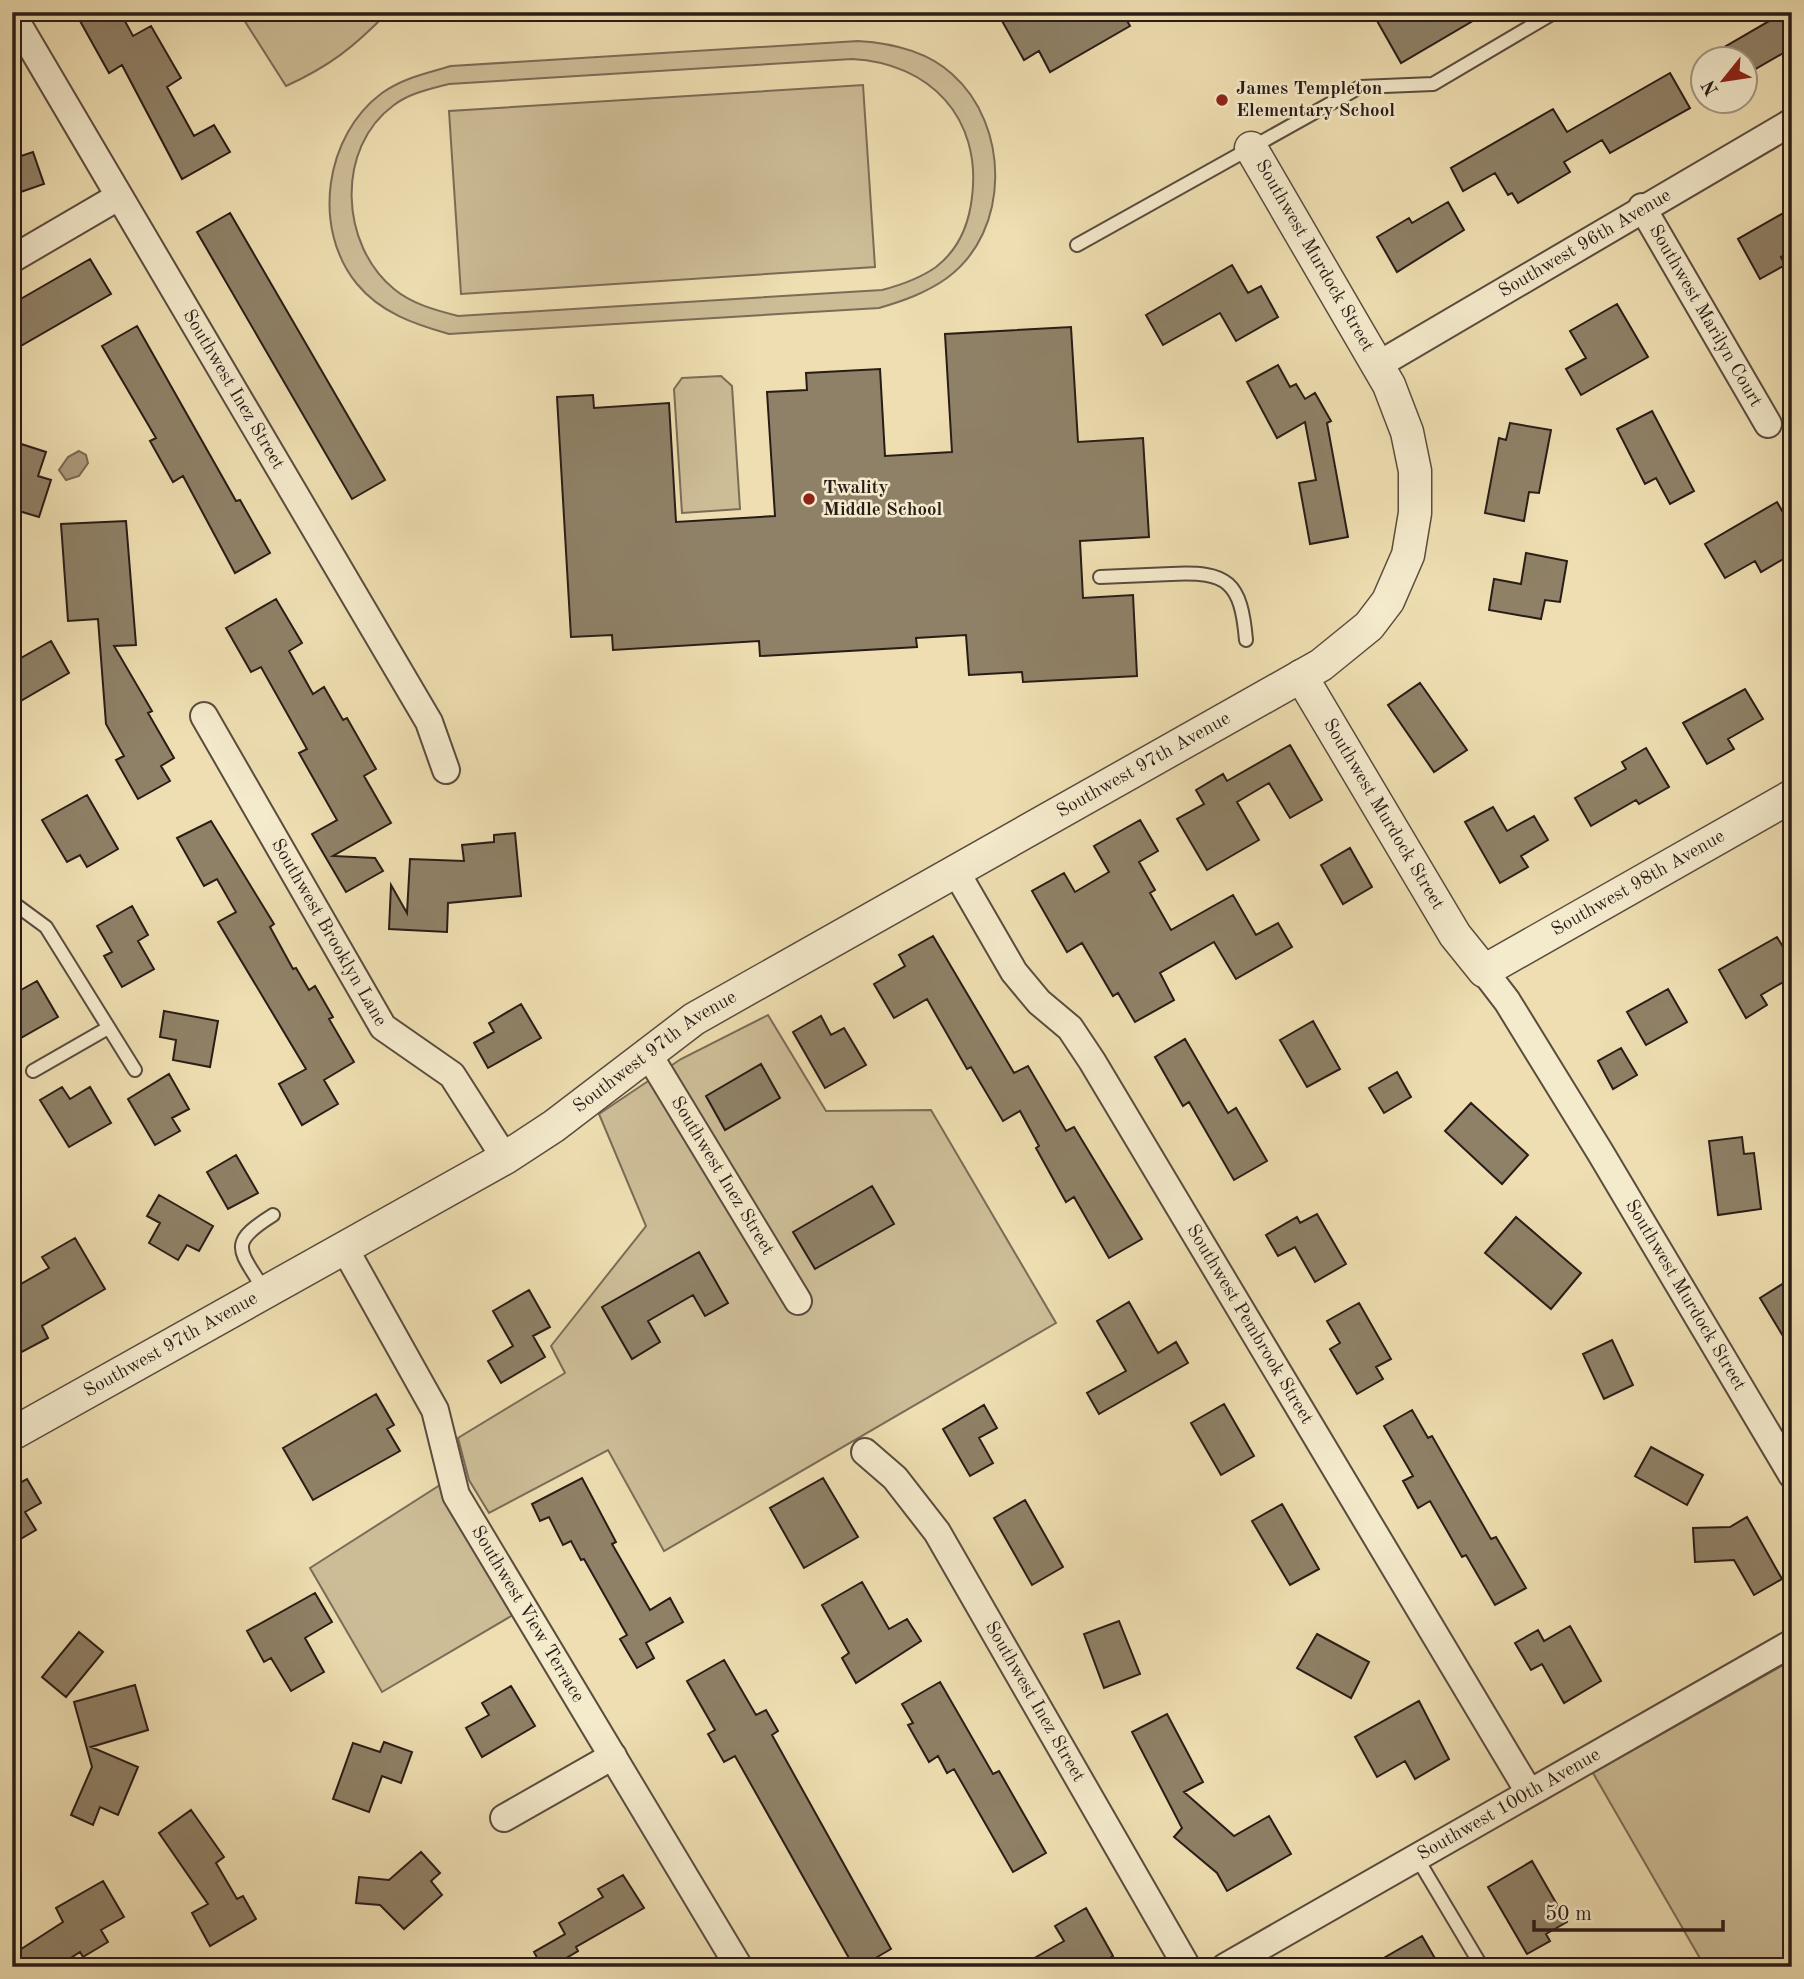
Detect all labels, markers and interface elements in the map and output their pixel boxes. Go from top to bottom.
north arrow [1688,46,1758,116]
text: N [1699,76,1723,98]
place label: James Templeton Elementary School [1236,80,1395,121]
marker: James Templeton Elementary School [1214,92,1230,108]
street label: Southwest Murdock Street [1251,157,1377,355]
street label: Southwest 96th Avenue [1496,186,1674,301]
street label: Southwest Marilyn Court [1645,222,1765,410]
street label: Southwest Inez Street [179,307,288,473]
place label: Twality Middle School [823,479,943,520]
marker: Twality Middle School [801,491,817,507]
street label: Southwest 97th Avenue [1054,709,1234,822]
street label: Southwest Murdock Street [1319,716,1447,913]
street label: Southwest 98th Avenue [1548,827,1728,940]
street label: Southwest Brooklyn Lane [267,836,390,1030]
street label: Southwest 97th Avenue [570,987,740,1117]
street label: Southwest Inez Street [667,1093,777,1259]
street label: Southwest Murdock Street [1621,1197,1749,1394]
street label: Southwest Pembrook Street [1183,1221,1316,1428]
street label: Southwest 97th Avenue [81,1289,261,1401]
street label: Southwest View Terrace [467,1523,588,1706]
street label: Southwest Inez Street [981,1618,1088,1785]
street label: Southwest 100th Avenue [1414,1745,1604,1864]
scale bar [1534,1888,1724,1932]
text: 50 m [1545,1904,1592,1925]

